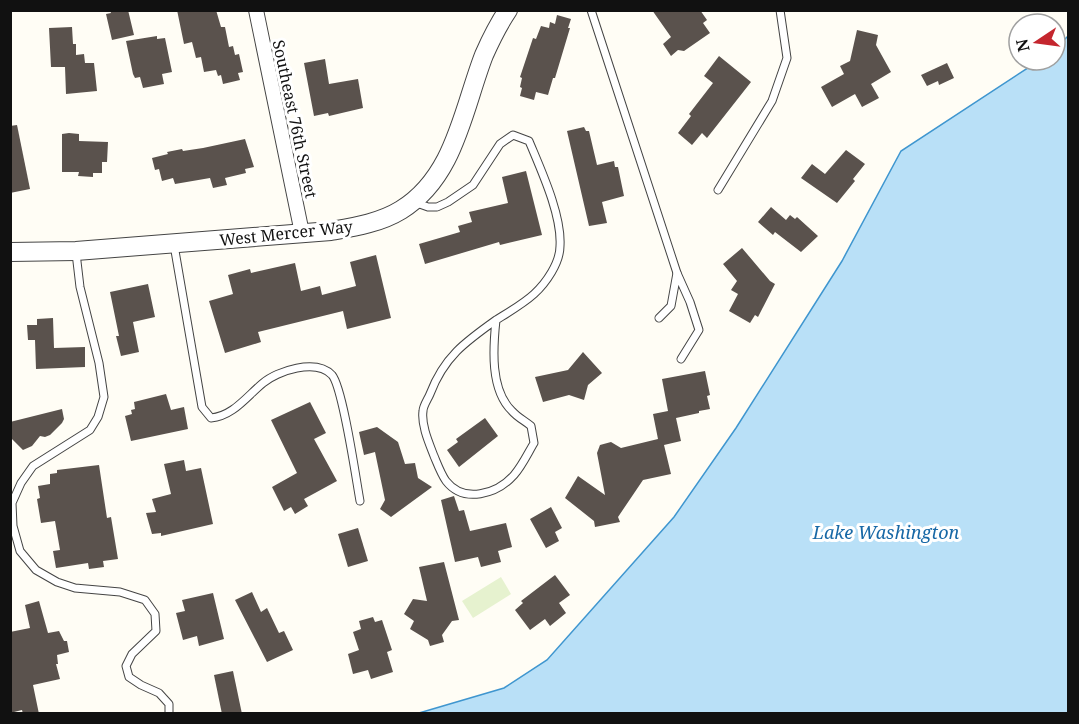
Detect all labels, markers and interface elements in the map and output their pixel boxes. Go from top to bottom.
north arrow [1007,12,1067,72]
text: N [1010,36,1035,54]
street label: Southeast 76th Street [268,38,323,200]
street label: West Mercer Way [218,215,355,251]
water label: Lake Washington [812,520,959,544]

